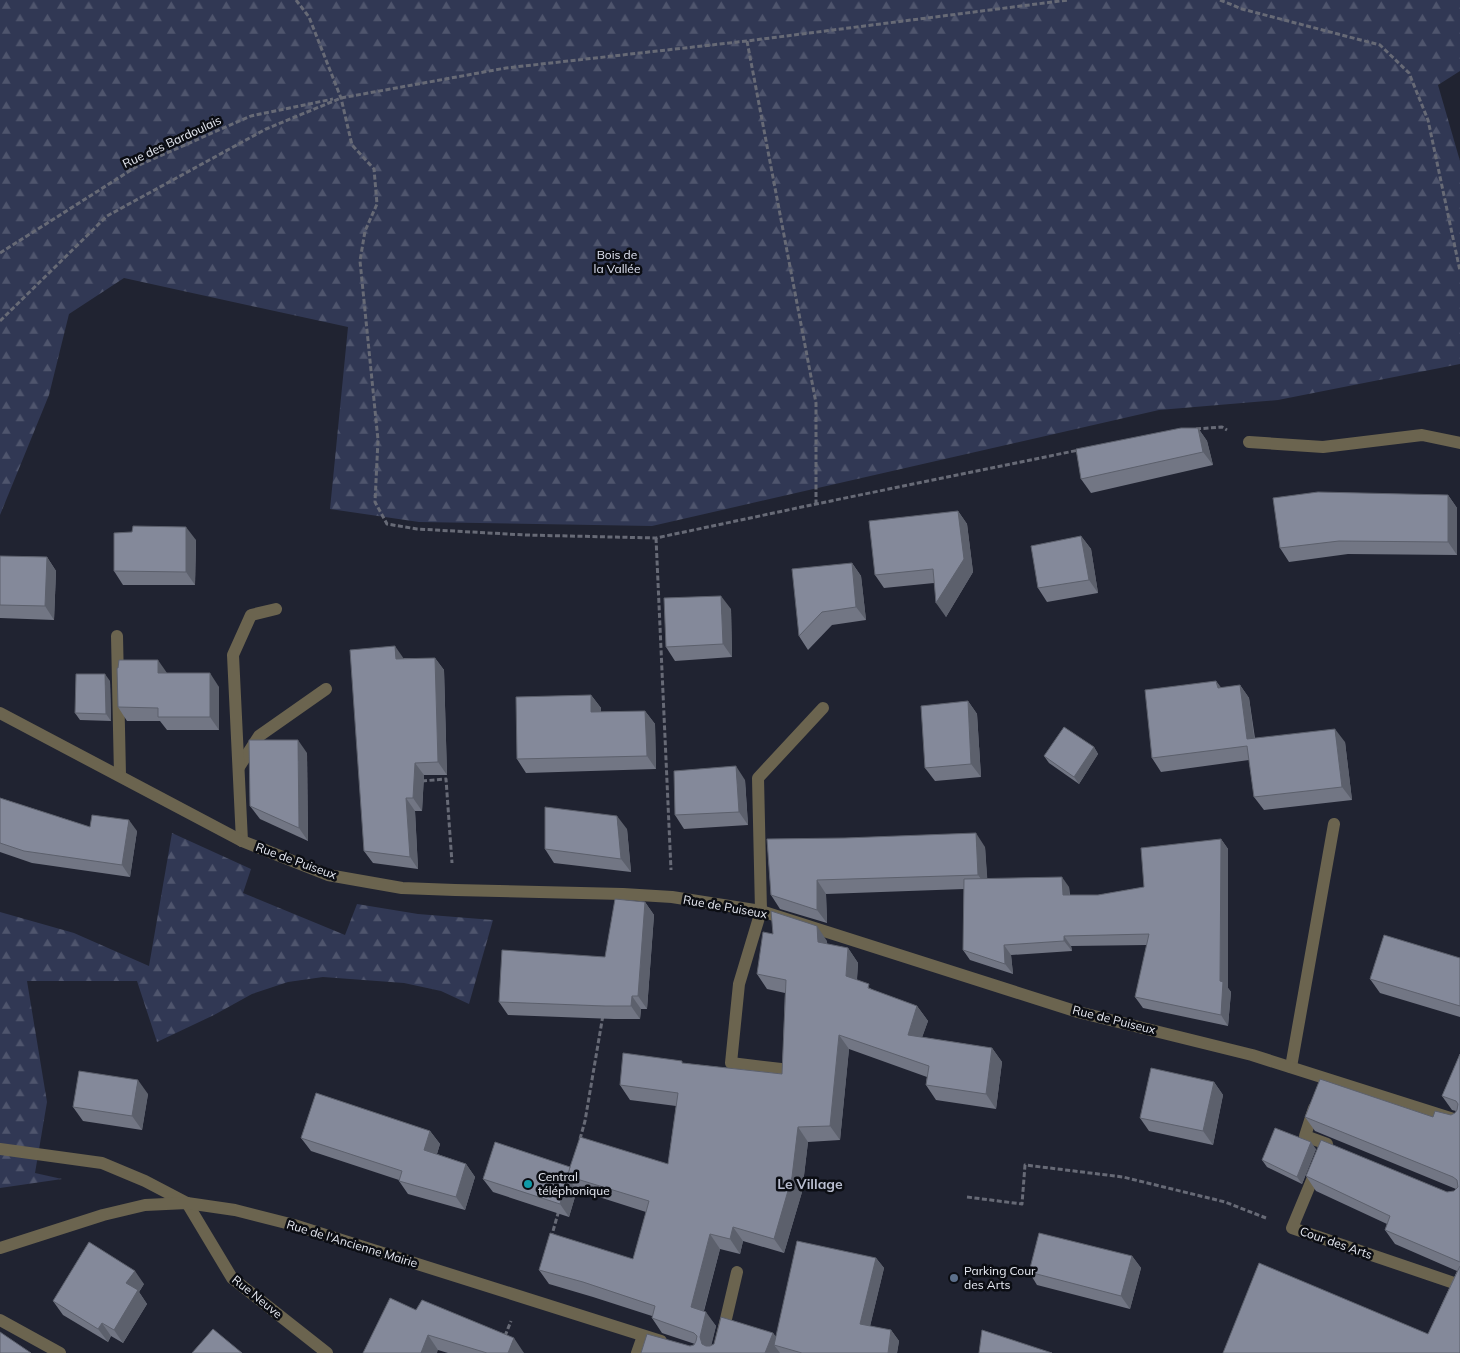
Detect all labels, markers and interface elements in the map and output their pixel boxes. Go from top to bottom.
street label: Rue des Bardoulais [120,112,224,171]
park label: Bois de la Vallée [594,247,640,276]
street label: Rue de Puiseux [254,839,339,882]
street label: Rue de Puiseux [682,892,769,921]
street label: Rue de Puiseux [1071,1002,1158,1037]
place label: Central téléphonique [538,1169,610,1198]
district label: Le Village [777,1175,843,1193]
marker: Central téléphonique [522,1178,534,1190]
street label: Rue de l'Ancienne Mairie [285,1216,419,1271]
street label: Cour des Arts [1298,1223,1374,1262]
place label: Parking Cour des Arts [964,1263,1036,1292]
street label: Rue Neuve [229,1272,285,1321]
marker: Parking Cour des Arts [948,1272,960,1284]

